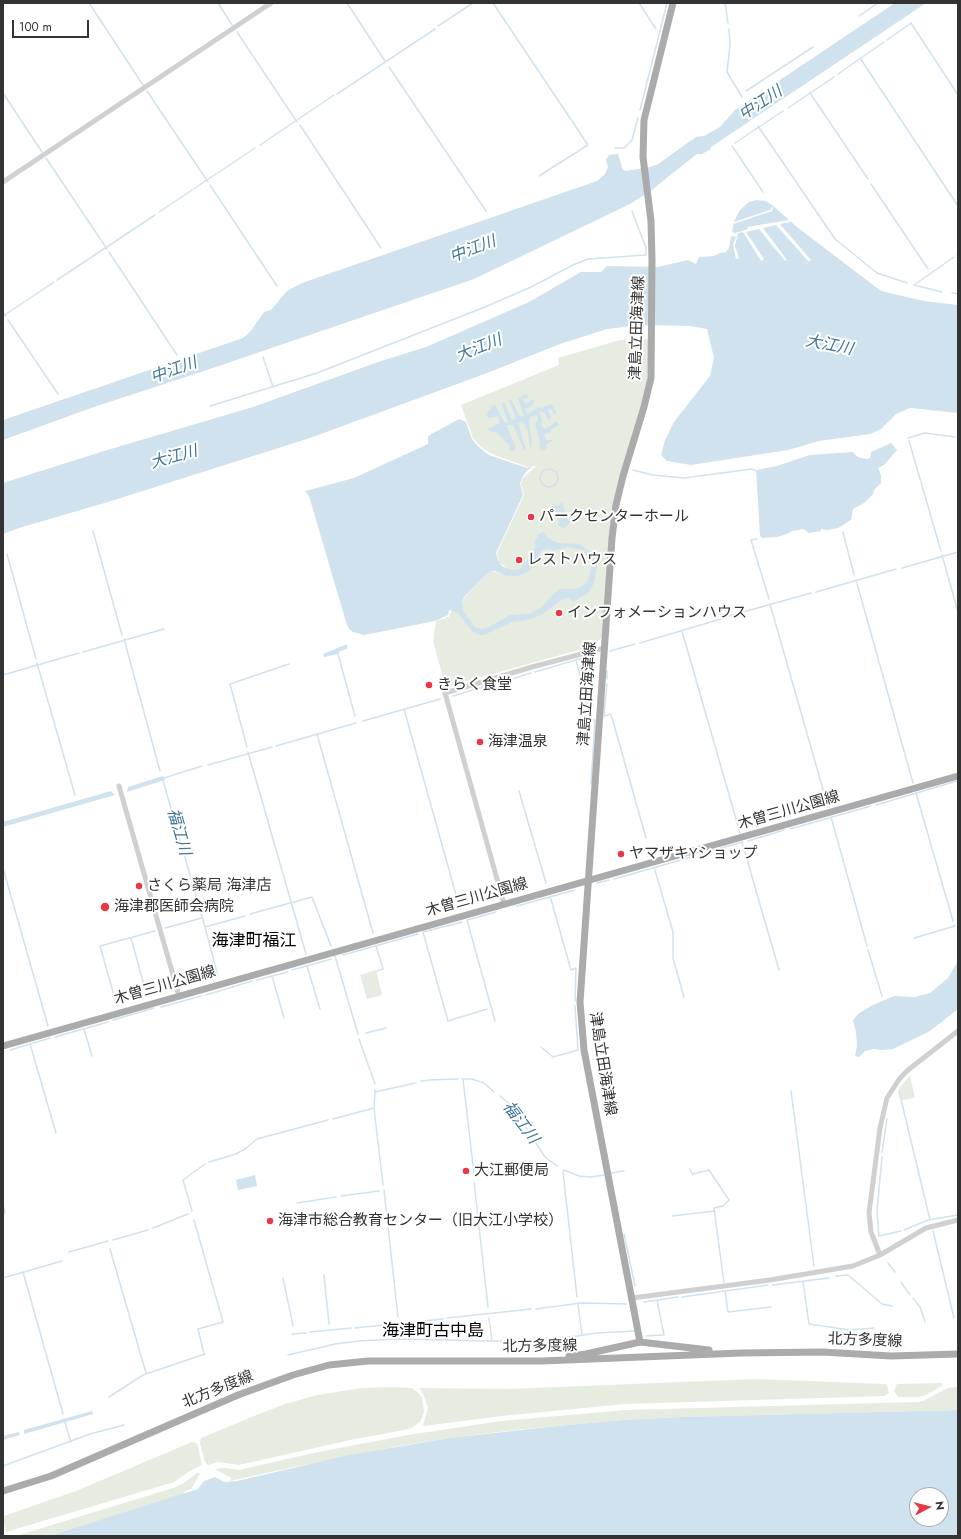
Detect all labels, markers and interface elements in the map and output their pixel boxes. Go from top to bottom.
scale bar [14,12,91,38]
text: 100 m [19,18,52,36]
water label: 中江川 [736,83,786,125]
water label: 中江川 [447,232,499,268]
street label: 津島立田海津線 [627,275,649,381]
water label: 大江川 [453,331,505,367]
water label: 大江川 [804,332,854,360]
water label: 中江川 [148,354,200,388]
water label: 大江川 [148,442,200,474]
place label: パークセンターホール [539,508,689,526]
marker: パークセンターホール [526,512,536,522]
place label: レストハウス [527,551,617,569]
marker: レストハウス [514,555,524,565]
place label: インフォメーションハウス [567,604,747,622]
marker: インフォメーションハウス [554,608,564,618]
street label: 津島立田海津線 [575,641,601,747]
place label: きらく食堂 [437,676,512,694]
marker: きらく食堂 [424,680,434,690]
place label: 海津温泉 [488,733,548,751]
marker: 海津温泉 [475,737,485,747]
street label: 木曽三川公園線 [736,788,842,834]
water label: 福江川 [162,806,194,858]
place label: ヤマザキYショップ [629,845,757,863]
marker: ヤマザキYショップ [616,849,626,859]
street label: 木曽三川公園線 [424,875,530,921]
place label: さくら薬局 海津店 [147,877,271,895]
marker: さくら薬局 海津店 [134,881,144,891]
place label: 海津郡医師会病院 [114,898,234,916]
marker: 海津郡医師会病院 [99,901,111,913]
district label: 海津町福江 [212,932,296,952]
street label: 木曽三川公園線 [112,963,218,1009]
street label: 津島立田海津線 [585,1011,619,1117]
water label: 福江川 [498,1098,542,1148]
place label: 大江郵便局 [474,1162,549,1180]
marker: 大江郵便局 [461,1166,471,1176]
place label: 海津市総合教育センター（旧大江小学校） [278,1212,563,1230]
marker: 海津市総合教育センター（旧大江小学校） [265,1216,275,1226]
district label: 海津町古中島 [382,1322,484,1342]
street label: 北方多度線 [827,1331,903,1351]
street label: 北方多度線 [502,1337,578,1357]
street label: 北方多度線 [180,1368,256,1412]
north arrow [909,1487,949,1527]
text: N [931,1500,948,1511]

